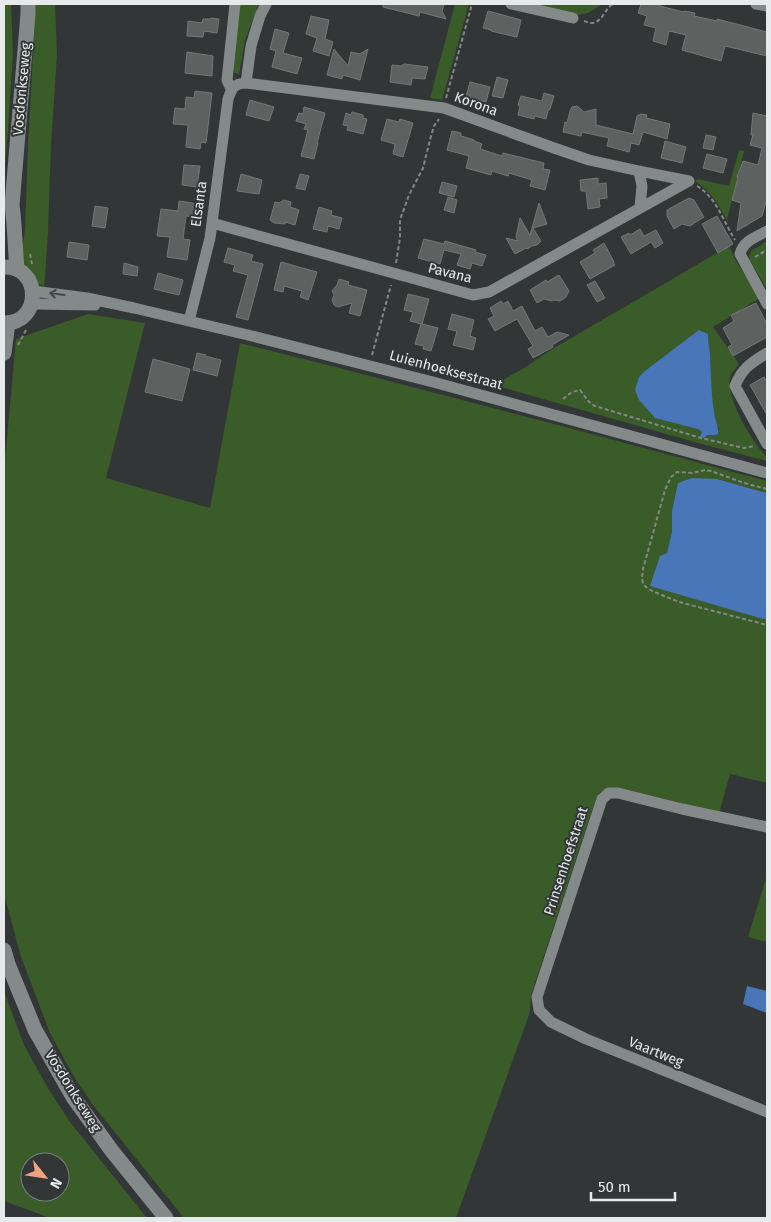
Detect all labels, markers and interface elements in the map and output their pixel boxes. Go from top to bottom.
street label: Vosdonkseweg [9,41,35,136]
street label: Korona [452,88,500,120]
street label: Elsanta [187,180,211,228]
street label: Pavana [426,259,474,287]
one-way arrow [49,289,65,299]
street label: Luienhoeksestraat [387,347,505,394]
street label: Prinsenhoefstraat [540,804,592,917]
street label: Vaartweg [626,1033,687,1071]
street label: Vosdonkseweg [41,1047,105,1136]
north arrow [20,1152,70,1202]
scale bar [591,1170,675,1202]
text: N [46,1175,66,1192]
text: 50 m [598,1178,631,1196]

